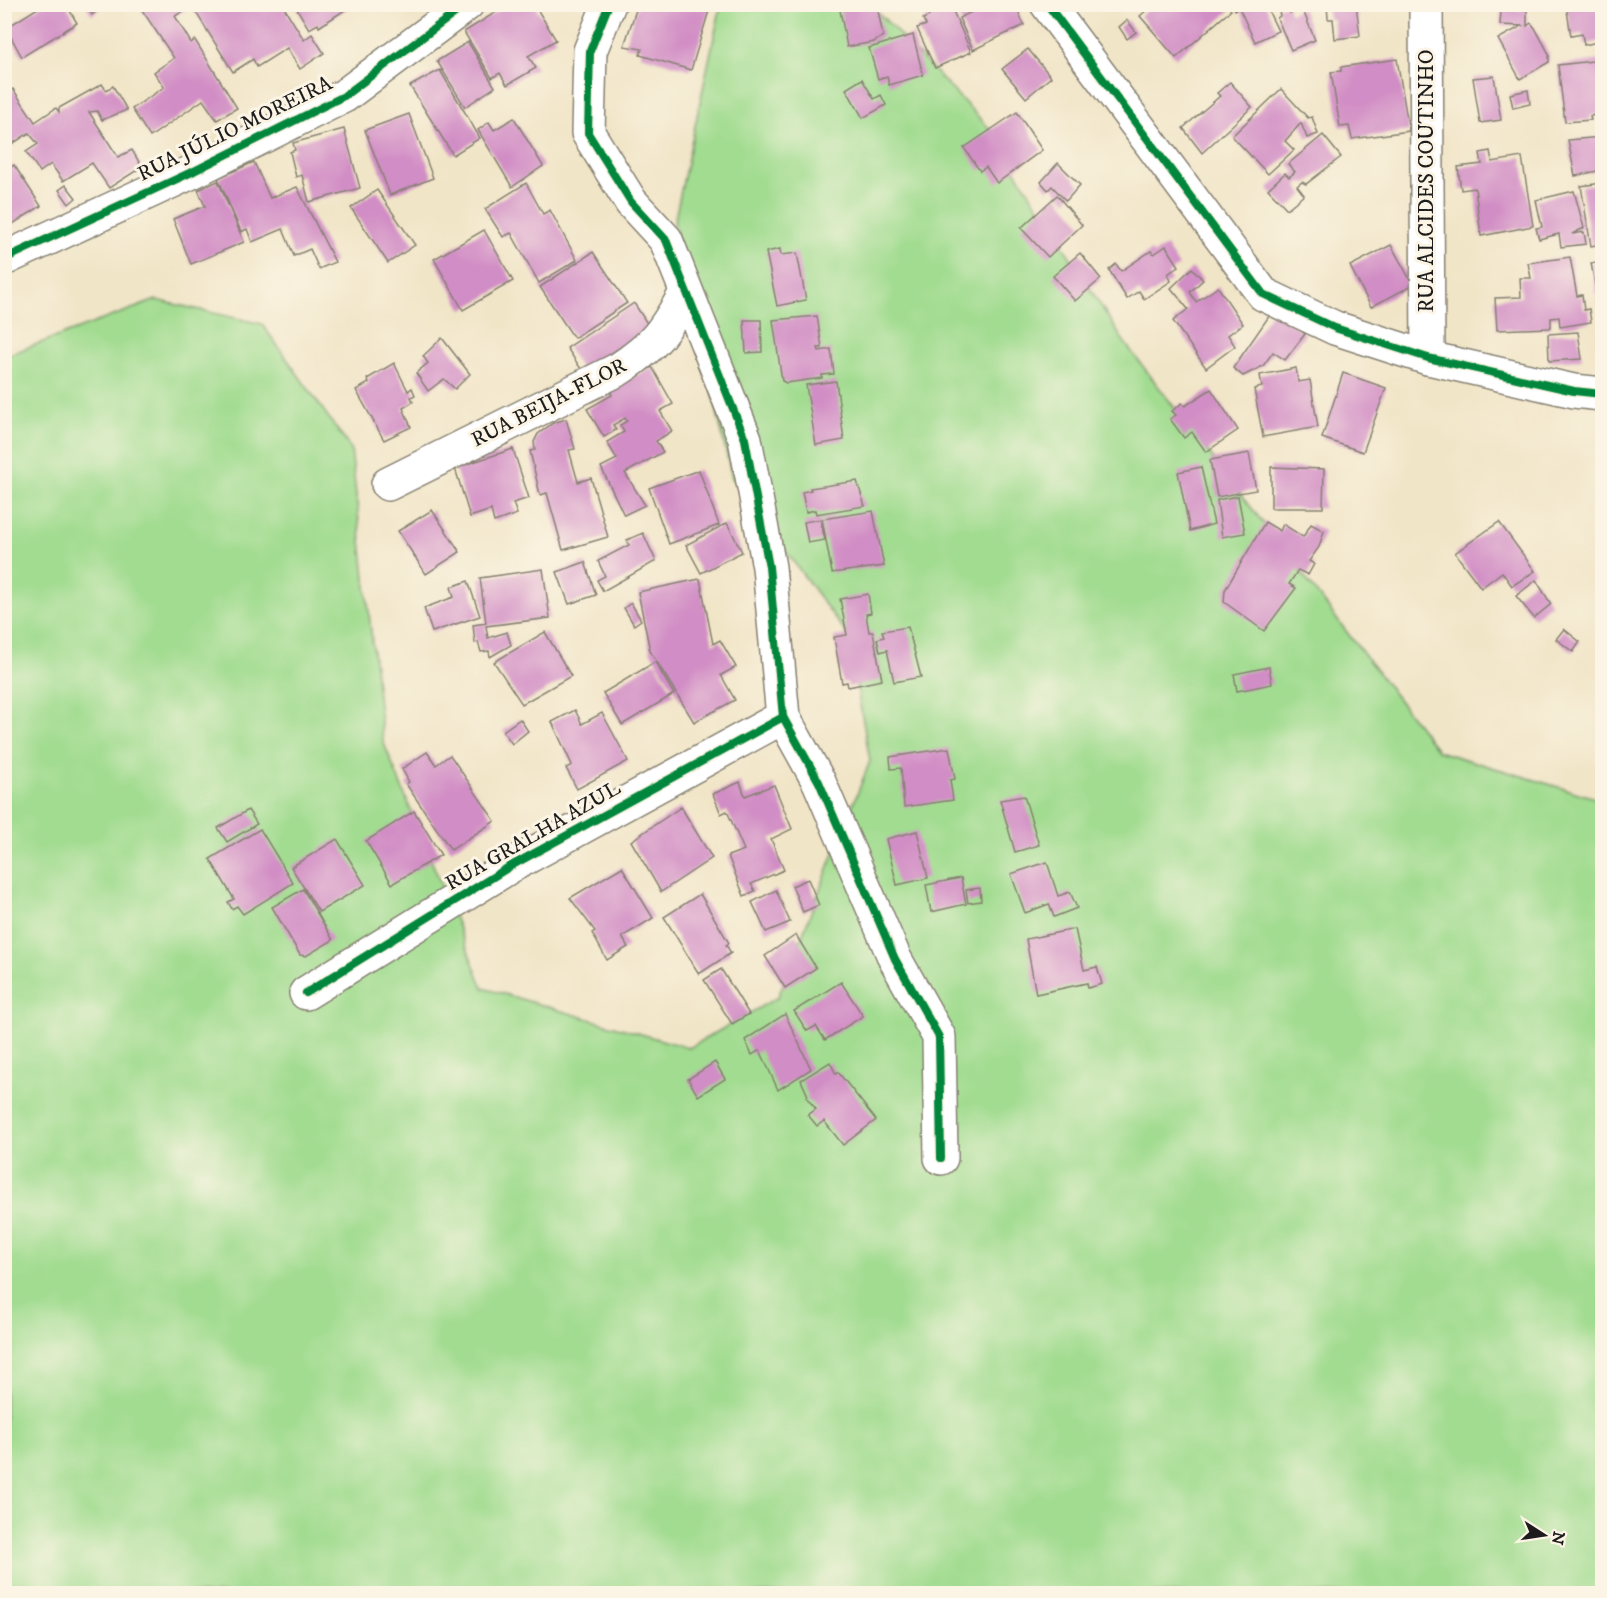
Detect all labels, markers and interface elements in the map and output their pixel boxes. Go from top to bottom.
street label: RUA ALCIDES COUTINHO [1414,49,1440,313]
street label: RUA JÚLIO MOREIRA [133,68,337,187]
street label: RUA BEIJA-FLOR [467,353,631,453]
street label: RUA GRALHA AZUL [441,775,625,897]
north arrow [1514,1505,1574,1565]
text: N [1547,1529,1569,1546]

